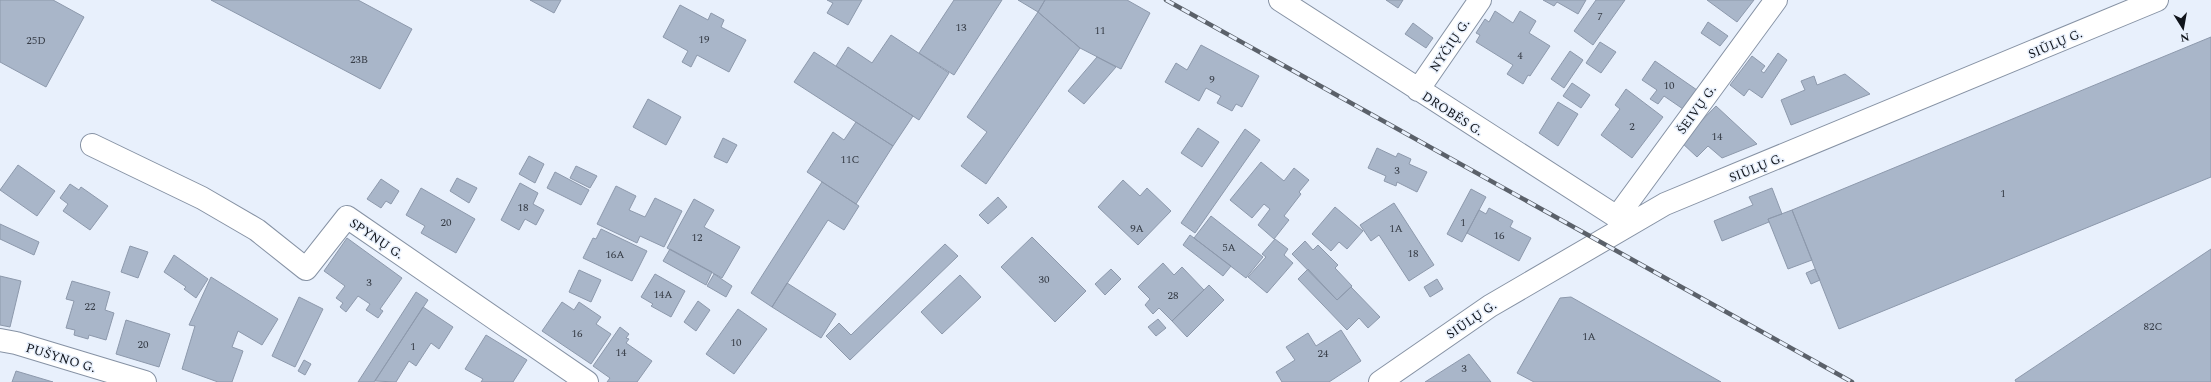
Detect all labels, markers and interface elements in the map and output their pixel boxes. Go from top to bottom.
house number: 7 [1597,8,1603,25]
north arrow [2163,8,2203,48]
street label: NYČIŲ G. [1425,15,1475,76]
house number: 13 [956,19,967,36]
house number: 11 [1095,22,1106,39]
street label: SIŪLŲ G. [2025,24,2086,64]
text: N [2179,28,2191,47]
house number: 19 [699,31,710,48]
house number: 25D [26,32,46,49]
house number: 4 [1517,47,1523,64]
house number: 23B [350,51,368,68]
house number: 9 [1209,71,1215,88]
house number: 10 [1664,77,1675,94]
street label: ŠEIVŲ G. [1672,81,1722,139]
street label: DROBĖS G. [1418,87,1487,141]
house number: 2 [1629,118,1635,135]
house number: 14 [1712,128,1723,145]
street label: SIŪLŲ G. [1726,148,1787,188]
house number: 11C [841,151,860,168]
house number: 3 [1394,162,1400,179]
house number: 1 [2000,185,2006,202]
house number: 18 [518,199,529,216]
street label: SPYNŲ G. [345,213,407,264]
house number: 20 [441,214,452,231]
house number: 1 [1460,214,1466,231]
house number: 9A [1130,220,1144,237]
house number: 1A [1389,220,1403,237]
house number: 16 [1494,227,1505,244]
house number: 12 [692,229,703,246]
house number: 5A [1222,239,1236,256]
house number: 18 [1408,245,1419,262]
house number: 16A [605,246,625,263]
house number: 30 [1039,271,1050,288]
house number: 3 [366,274,372,291]
house number: 14A [653,286,673,303]
house number: 28 [1168,287,1179,304]
street label: SIŪLŲ G. [1442,296,1501,344]
house number: 22 [85,298,96,315]
house number: 82C [2144,318,2163,335]
house number: 16 [572,325,583,342]
house number: 1A [1582,328,1596,345]
house number: 10 [731,334,742,351]
house number: 20 [138,336,149,353]
street label: PUŠYNO G. [23,338,98,378]
house number: 1 [410,338,416,355]
house number: 14 [616,344,627,361]
house number: 24 [1318,345,1329,362]
house number: 3 [1461,360,1467,377]

